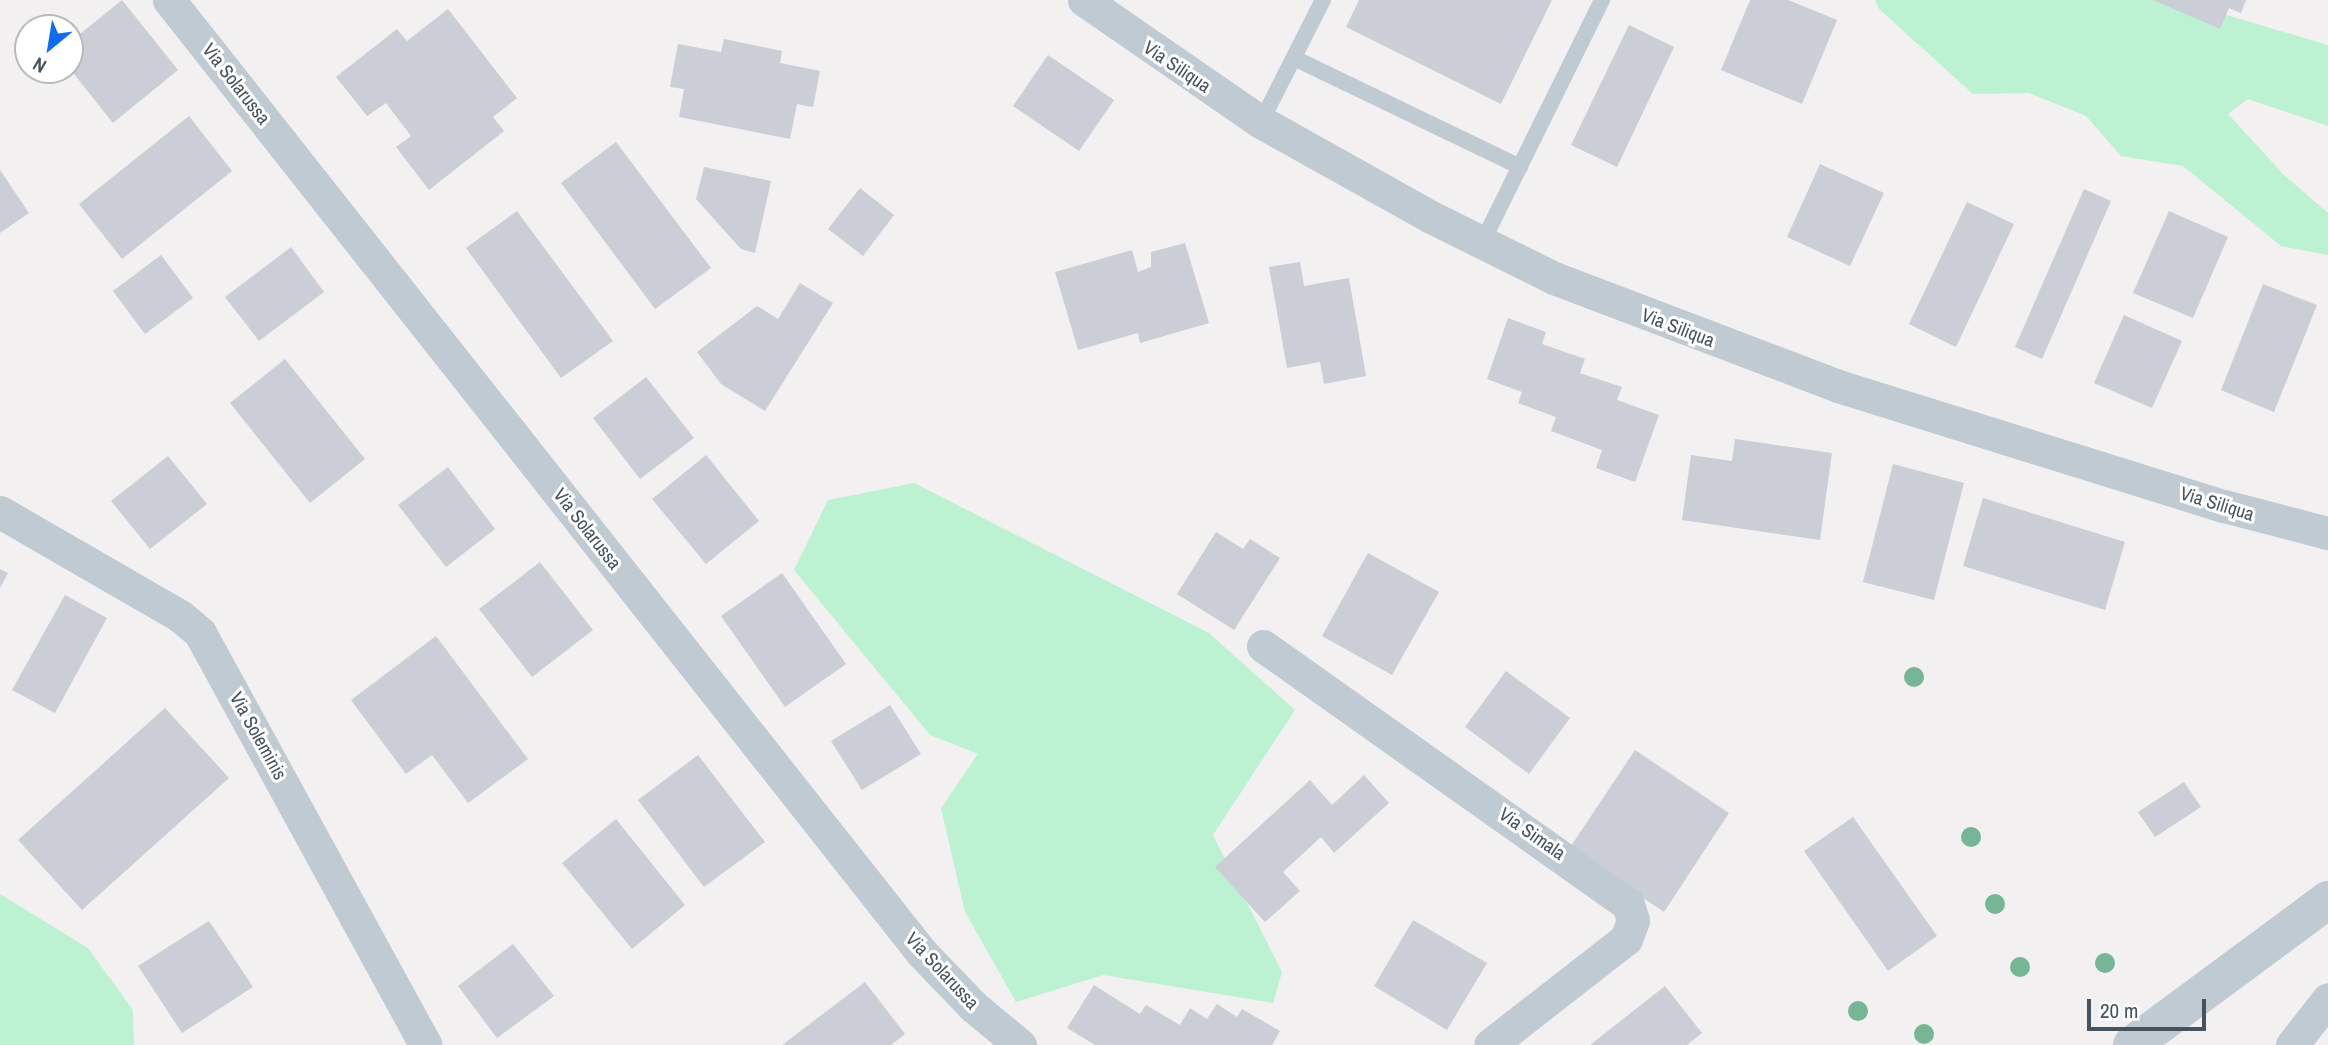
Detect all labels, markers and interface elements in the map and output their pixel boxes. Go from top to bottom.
north arrow [14,14,84,84]
street label: Via Siliqua [1139,36,1215,98]
street label: Via Solarussa [197,39,275,129]
text: N [28,51,51,80]
street label: Via Siliqua [1638,304,1718,352]
street label: Via Siliqua [2177,482,2257,526]
street label: Via Solarussa [548,484,626,574]
street label: Via Soleminis [225,688,291,784]
street label: Via Simala [1494,803,1570,865]
street label: Via Solarussa [901,928,983,1014]
scale bar [2090,986,2209,1030]
text: 20 m [2100,996,2138,1025]

